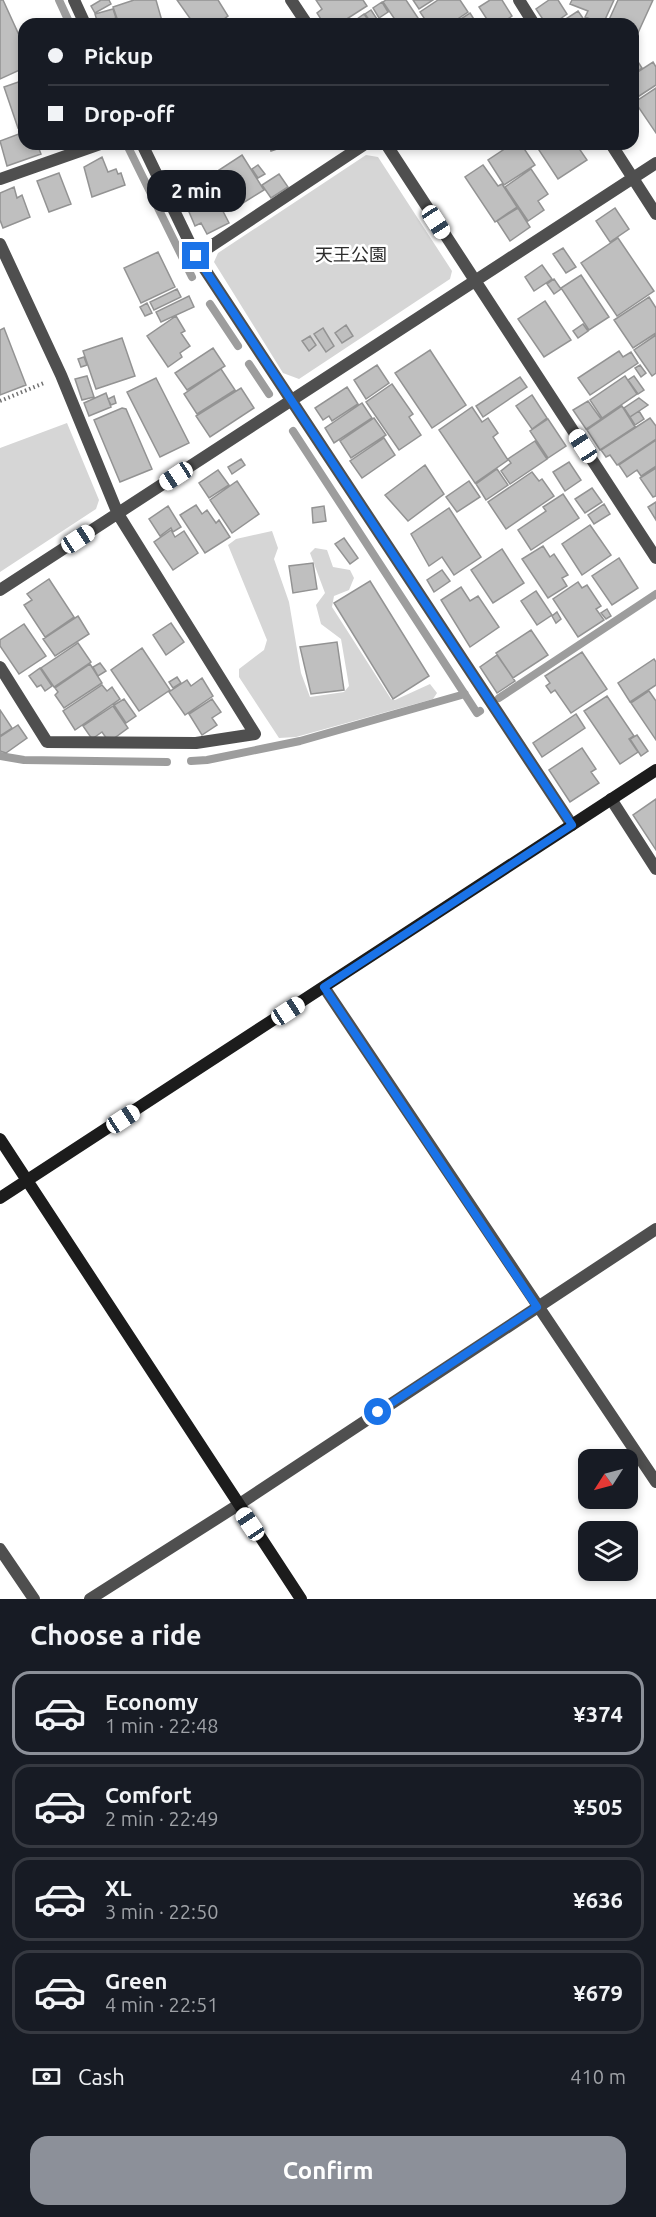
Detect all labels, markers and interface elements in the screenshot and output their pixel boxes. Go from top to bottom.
text: Pickup [84,43,153,68]
text: Drop-off [84,101,174,126]
callout: 2 min [146,169,246,211]
text: 2 min [171,179,222,202]
car [419,202,453,242]
route end [182,242,209,269]
park label: 天王公園 [315,244,387,264]
car [566,426,600,466]
car [156,459,196,493]
car [58,522,98,556]
car [268,994,308,1028]
car [103,1102,143,1136]
route start [364,1398,391,1425]
north arrow [578,1449,638,1509]
map controls [578,1449,638,1581]
car [232,1504,268,1544]
button: layers [578,1521,638,1581]
text: Choose a ride [30,1620,202,1650]
icon: car [33,1686,87,1740]
text: Economy [105,1689,198,1714]
text: ¥374 [573,1701,623,1726]
text: 1 min · 22:48 [105,1714,219,1737]
icon: car [33,1779,87,1833]
text: Comfort [105,1782,192,1807]
text: ¥505 [573,1794,623,1819]
text: 2 min · 22:49 [105,1807,219,1830]
icon: car [33,1872,87,1926]
text: XL [105,1875,132,1900]
text: ¥636 [573,1887,623,1912]
text: 3 min · 22:50 [105,1900,219,1923]
icon: car [33,1965,87,2019]
text: Green [105,1968,167,1993]
text: ¥679 [573,1980,623,2005]
text: 4 min · 22:51 [105,1993,219,2016]
icon: cash [30,2060,63,2093]
text: Cash [78,2064,125,2089]
text: 410 m [570,2065,626,2088]
button: Confirm [30,2136,626,2205]

